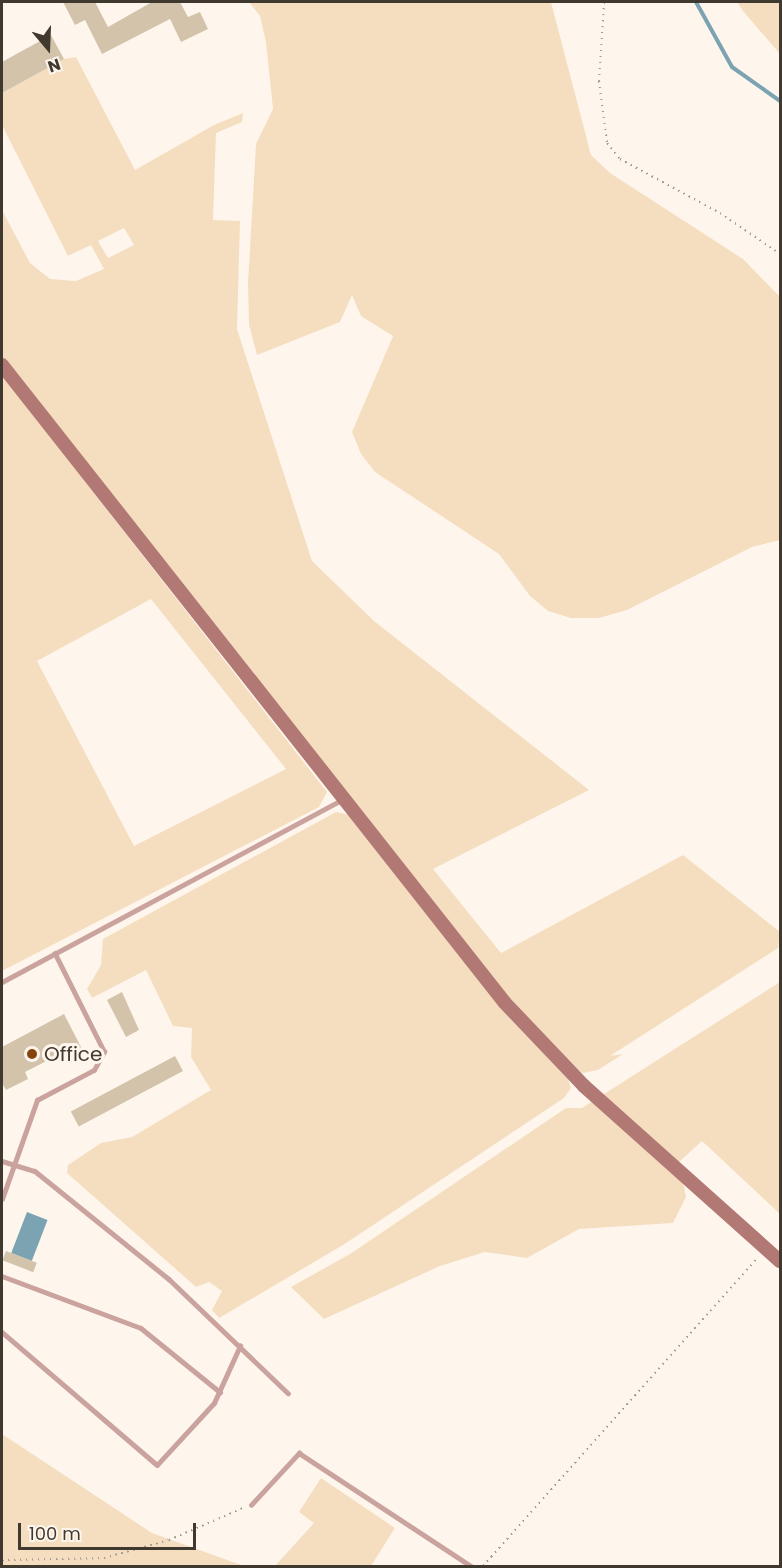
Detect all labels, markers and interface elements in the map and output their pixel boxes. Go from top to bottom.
north arrow [18,18,78,78]
text: N [45,53,63,78]
place label: Office [44,1042,102,1066]
marker: Office [25,1047,39,1061]
scale bar [21,1511,200,1549]
text: 100 m [29,1521,81,1546]

